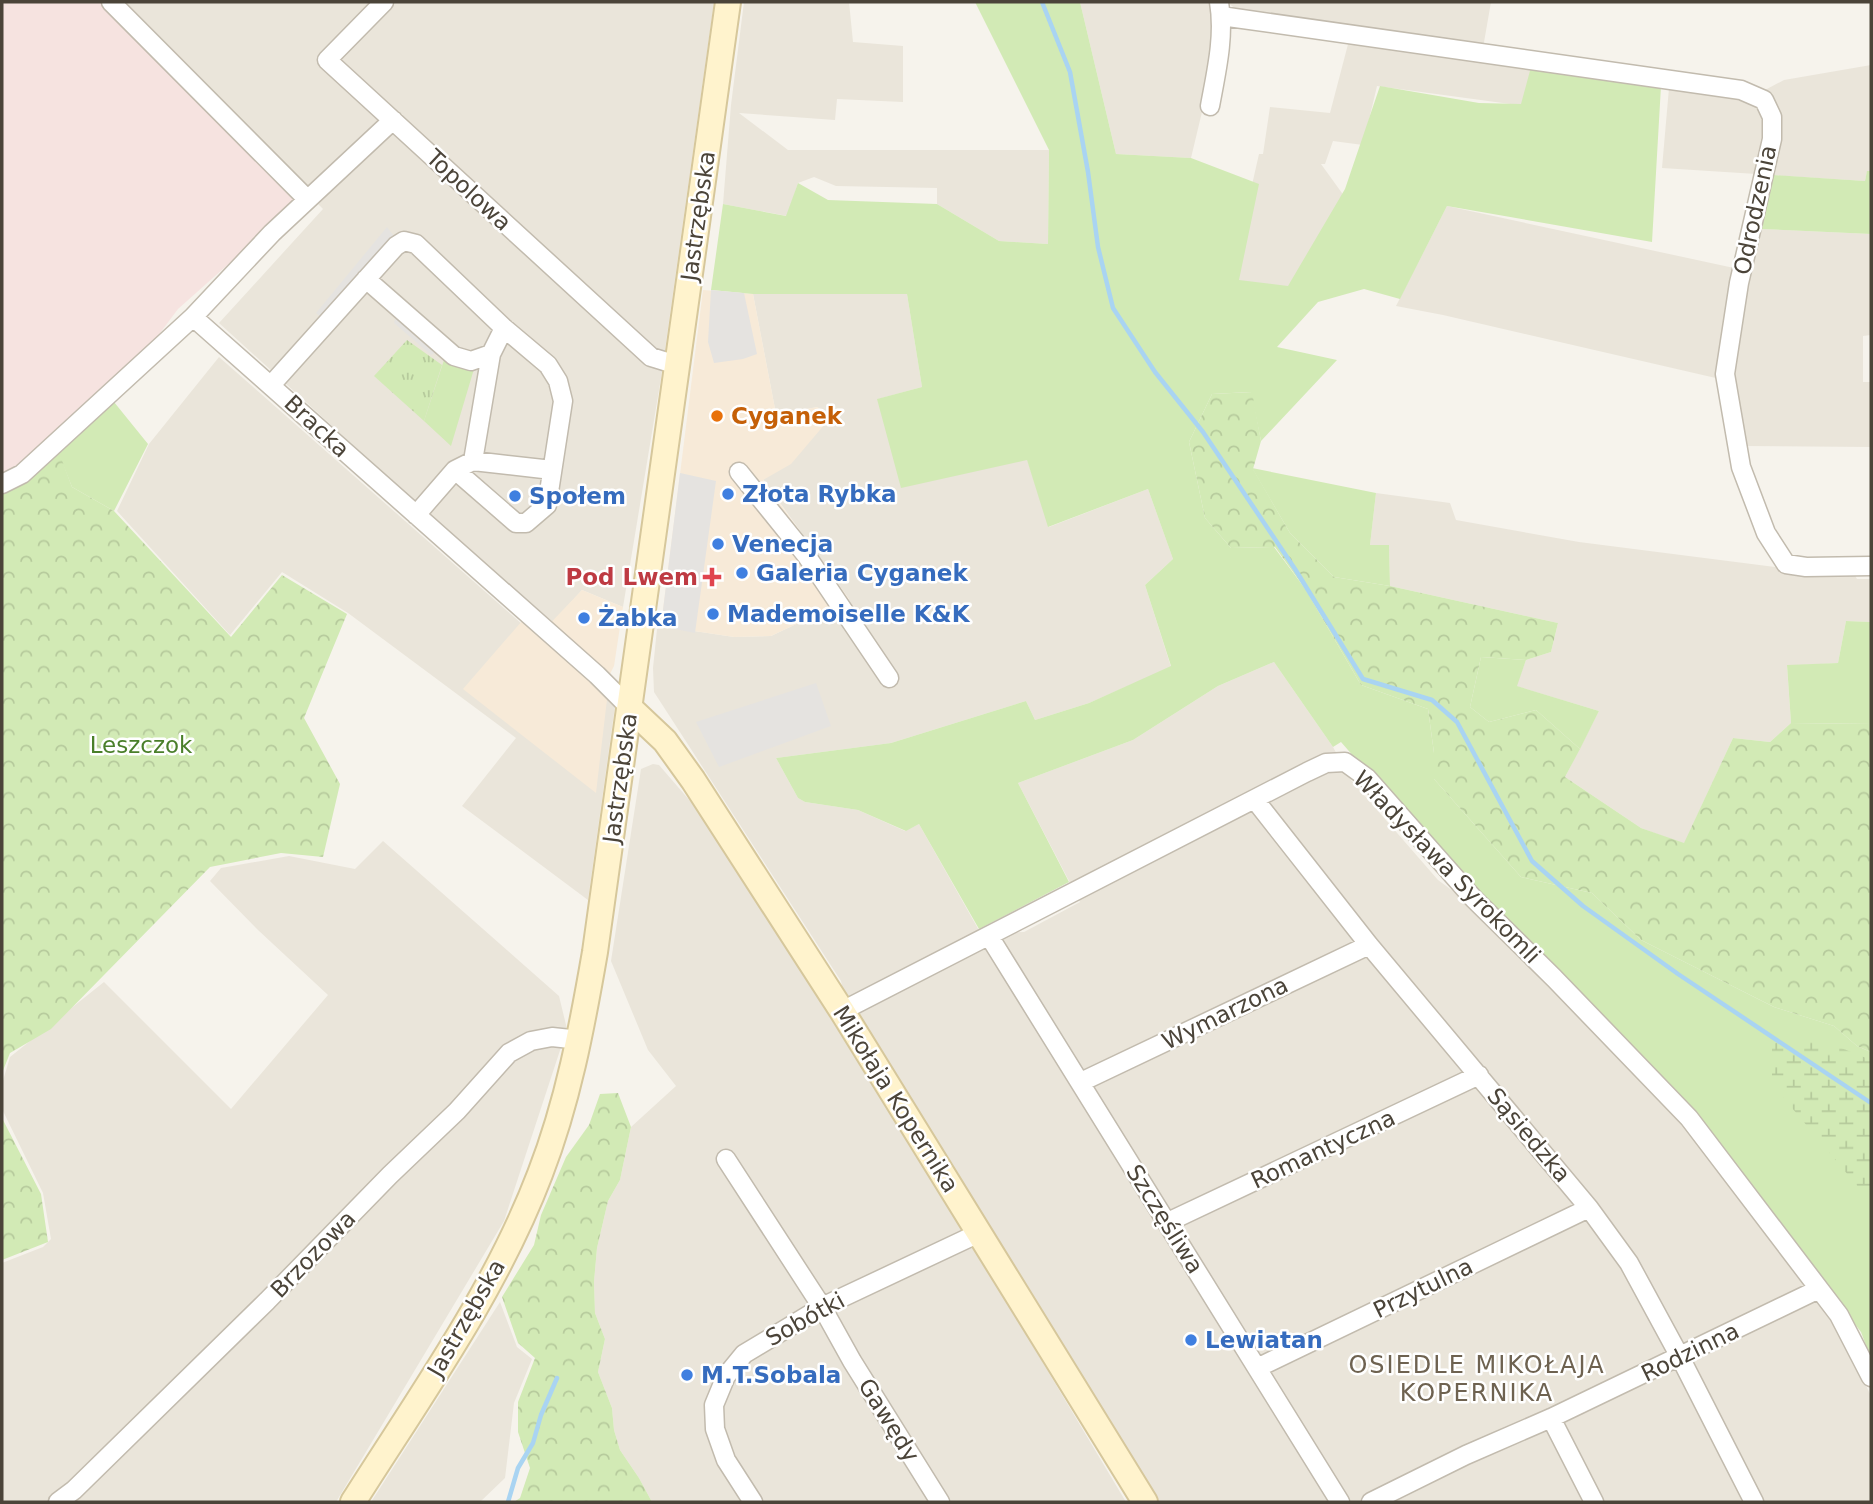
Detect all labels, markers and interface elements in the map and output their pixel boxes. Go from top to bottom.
street label: Odrodzenia [1729,143,1781,277]
street label: Topolowa [421,144,517,236]
street label: Jastrzębska [676,149,720,285]
street label: Bracka [279,390,355,462]
place label: Cyganek [731,403,843,429]
marker: Cyganek [709,408,725,424]
place label: Złota Rybka [742,481,897,507]
place label: Społem [529,483,626,509]
marker: Złota Rybka [720,486,736,502]
marker: Społem [507,488,523,504]
place label: Venecja [732,531,833,557]
marker: Venecja [710,536,726,552]
place label: Galeria Cyganek [756,560,968,586]
place label: Pod Lwem [565,564,698,590]
marker: Galeria Cyganek [734,565,750,581]
marker: Pod Lwem [704,569,720,585]
place label: Mademoiselle K&K [727,601,971,627]
place label: Żabka [598,604,677,631]
marker: Mademoiselle K&K [705,606,721,622]
marker: Żabka [576,610,592,626]
street label: Jastrzębska [598,711,642,847]
park label: Leszczok [90,732,193,758]
street label: Władysława Syrokomli [1348,765,1546,969]
street label: Wymarzona [1158,971,1292,1055]
street label: Mikołaja Kopernika [828,1001,964,1197]
street label: Sąsiedzka [1482,1083,1576,1187]
street label: Romantyczna [1247,1104,1399,1194]
street label: Szczęśliwa [1121,1160,1209,1278]
street label: Brzozowa [265,1205,361,1303]
street label: Przytulna [1369,1253,1477,1323]
street label: Jastrzębska [421,1255,510,1383]
street label: Sobótki [761,1287,849,1351]
street label: Rodzinna [1637,1317,1743,1387]
place label: Lewiatan [1205,1327,1323,1353]
marker: Lewiatan [1183,1332,1199,1348]
district label: OSIEDLE MIKOŁAJA KOPERNIKA [1348,1351,1606,1407]
place label: M.T.Sobala [701,1362,841,1388]
marker: M.T.Sobala [679,1367,695,1383]
street label: Gawędy [853,1374,925,1466]

